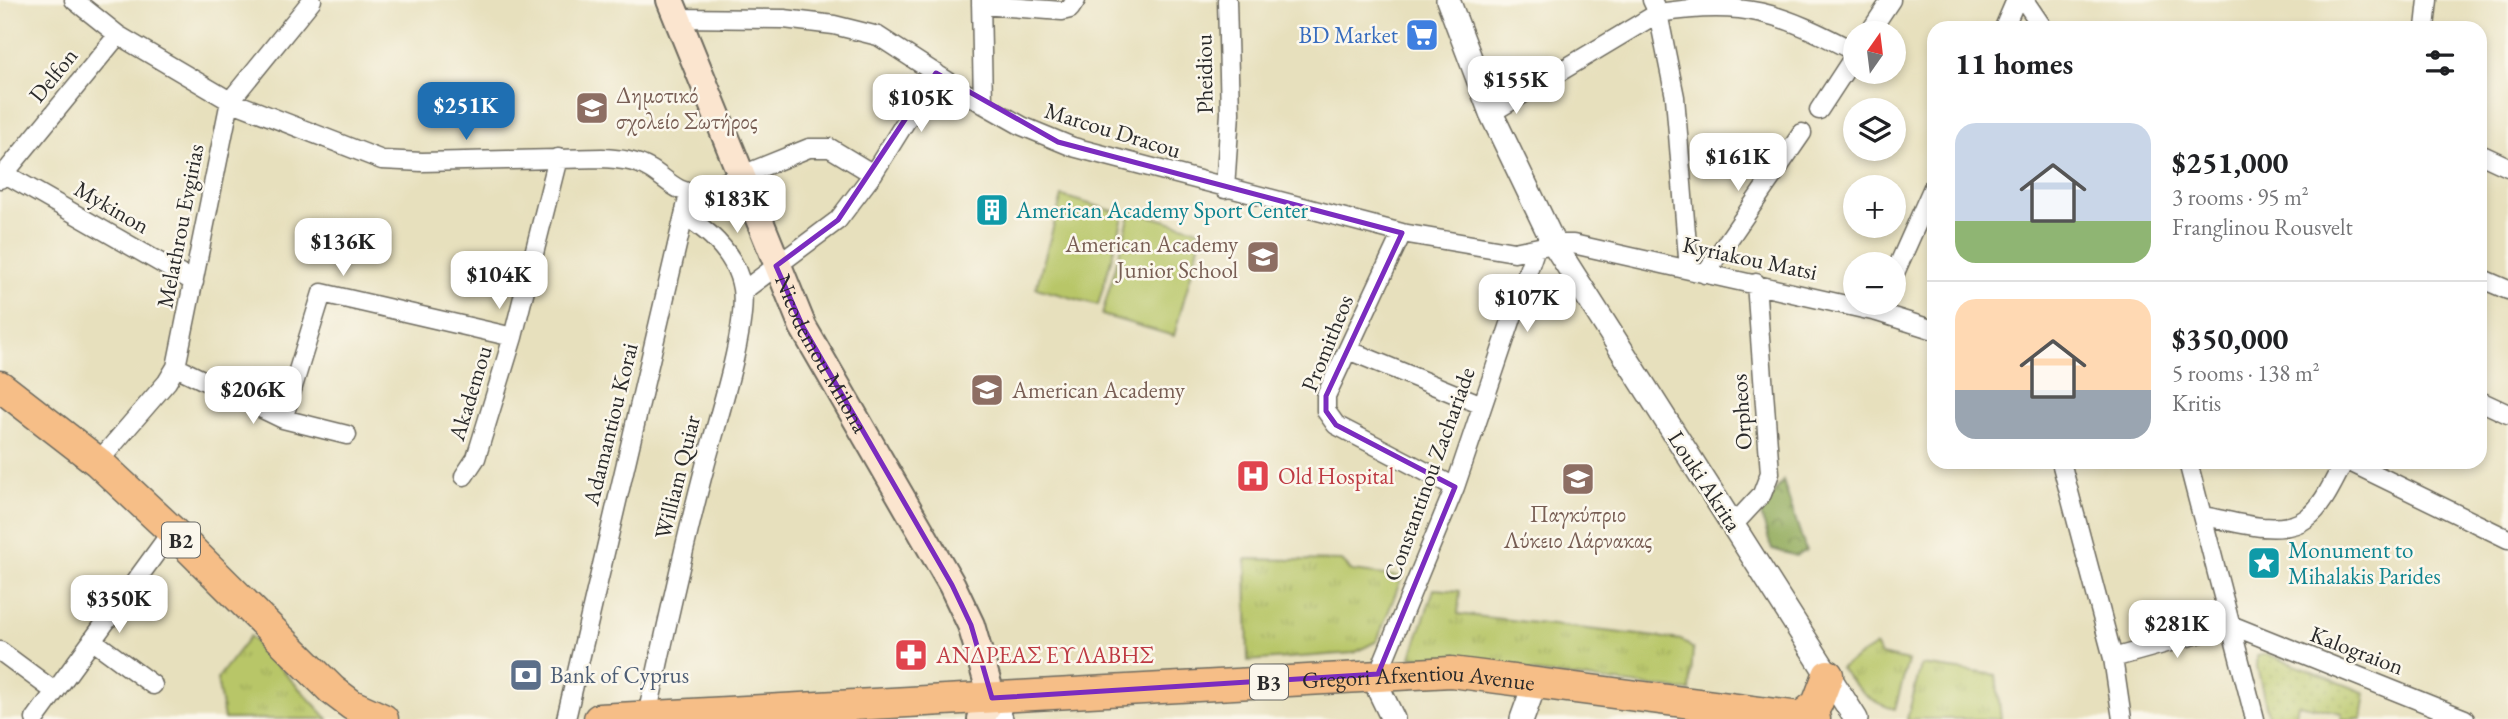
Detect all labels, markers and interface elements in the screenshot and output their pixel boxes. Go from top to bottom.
supermarket icon: BD Market [1403,16,1441,54]
place label: BD Market [1298,20,1399,50]
north arrow [1843,21,1906,84]
map controls [1843,21,1906,315]
street label: Pheidiou [1188,34,1220,114]
street label: Delfon [22,41,84,109]
text: 11 homes [1955,44,2073,83]
icon: filters [2421,44,2459,82]
pin: $155K [1467,57,1565,116]
text: $155K [1484,64,1548,94]
pin: $105K [872,74,970,134]
place label: Δημοτικό σχολείο Σωτήρος [616,80,758,136]
pin: $251K [417,82,515,142]
text: $105K [889,82,953,112]
school or university icon: Δημοτικό σχολείο Σωτήρος [573,89,611,127]
text: $251K [434,90,498,120]
street label: Marcou Dracou [1041,95,1185,165]
button: layers [1843,98,1906,161]
pin: $161K [1689,134,1787,193]
street label: Melathrou Evgirias [149,141,211,311]
text: $161K [1706,141,1770,171]
text: $251,000 [2172,143,2288,182]
icon: home [2011,151,2095,235]
street label: Mykinon [69,174,155,240]
button: + [1843,175,1906,238]
pin: $183K [688,176,786,235]
text: 3 rooms · 95 m² [2172,182,2309,212]
text: $183K [705,183,769,213]
building icon: American Academy Sport Center [973,191,1011,229]
place label: American Academy Sport Center [1015,195,1309,225]
text: Franglinou Rousvelt [2172,212,2353,242]
pin: $136K [294,218,392,278]
text: $136K [311,226,375,256]
place label: American Academy Junior School [1064,229,1239,285]
street label: Kyriakou Matsi [1680,229,1820,287]
school or university icon: American Academy Junior School [1244,238,1282,276]
pin: $104K [450,252,548,311]
button: − [1843,252,1906,315]
text: $104K [467,259,531,289]
street label: Nicodemou Milona [768,270,876,439]
pin: $107K [1478,274,1576,334]
text: $107K [1495,282,1559,312]
street label: Promitheos [1294,290,1360,396]
text: $350,000 [2172,319,2288,358]
icon: home [2011,327,2095,411]
street label: Adamantiou Korai [575,339,645,509]
street label: Akademou [441,342,499,445]
text: 5 rooms · 138 m² [2172,358,2320,388]
street label: Constantinou Zachariade [1376,363,1482,585]
pin: $206K [204,366,302,426]
school or university icon: American Academy [968,371,1006,409]
street label: Orpheos [1723,373,1759,451]
text: $206K [221,374,285,404]
place label: American Academy [1011,375,1186,405]
text: Kritis [2172,388,2221,418]
street label: William Quiar [647,412,707,542]
street label: Louki Akrita [1661,425,1749,538]
hospital icon: Old Hospital [1234,457,1272,495]
school or university icon: Παγκύπριο Λύκειο Λάρνακας [1559,460,1597,498]
place label: Old Hospital [1278,461,1395,491]
place label: Παγκύπριο Λύκειο Λάρνακας [1503,499,1652,555]
road number: B2 [162,522,200,558]
place label: Monument to Mihalakis Parides [2288,535,2441,591]
place icon: Monument to Mihalakis Parides [2245,544,2283,582]
pin: $350K [70,576,168,635]
text: $350K [87,583,151,613]
pin: $281K [2128,600,2226,660]
text: $281K [2145,608,2209,638]
street label: Kalograion [2306,618,2408,682]
pharmacy icon: ΑΝΔΡΕΑΣ ΕΥΛΑΒΗΣ [892,636,930,674]
place label: ΑΝΔΡΕΑΣ ΕΥΛΑΒΗΣ [935,640,1154,670]
bank icon: Bank of Cyprus [507,656,545,694]
street label: Gregori Afxentiou Avenue [1301,657,1537,698]
place label: Bank of Cyprus [550,660,689,690]
road number: B3 [1250,664,1288,700]

